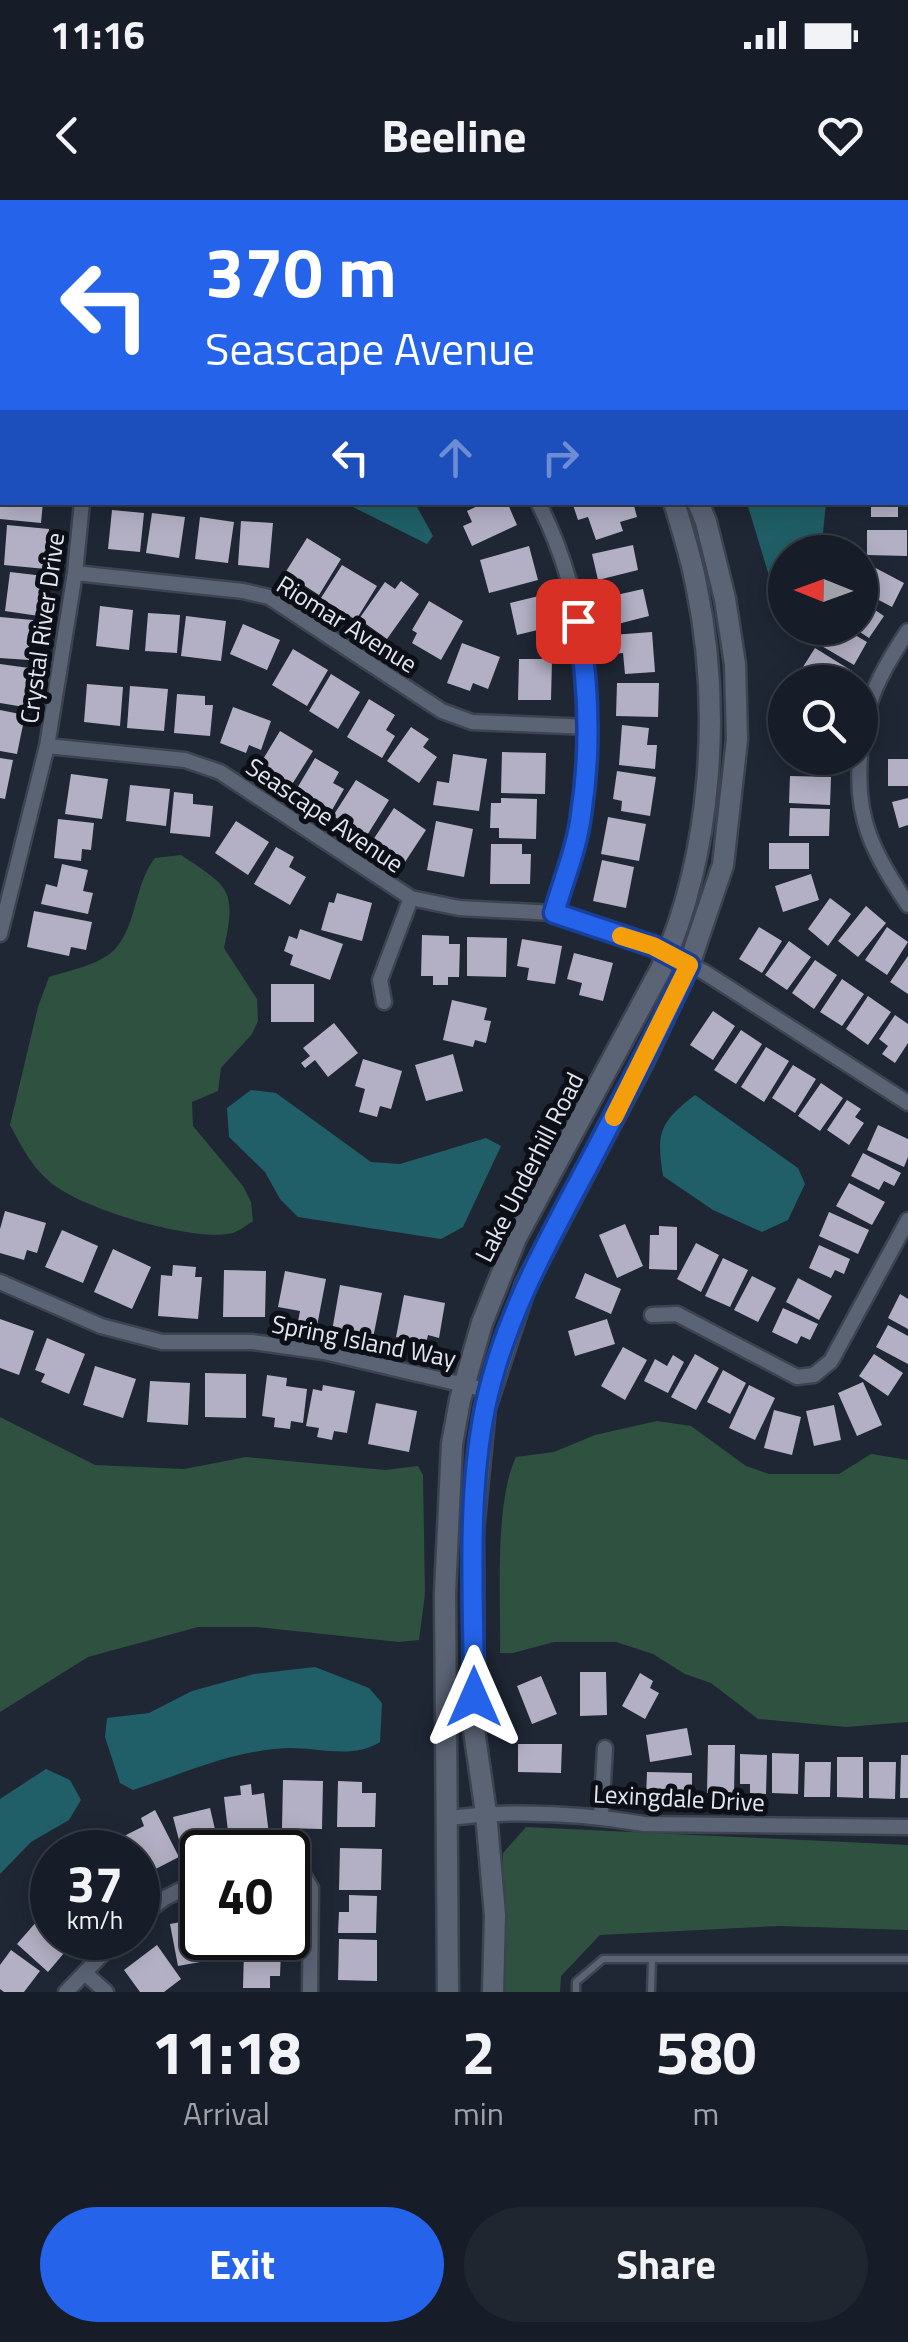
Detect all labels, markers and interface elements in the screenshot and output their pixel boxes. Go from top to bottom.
text: 11:16 [50,6,145,64]
text: Beeline [382,101,526,169]
icon: back [40,108,95,163]
icon: heart [813,108,868,163]
text: 370 m [205,218,397,324]
icon: left [40,240,170,370]
text: Seascape Avenue [205,314,535,382]
icon: left [323,430,378,485]
icon: ahead [428,430,483,485]
icon: right [533,430,588,485]
street label: Crystal River Drive [10,530,74,726]
north arrow [768,535,878,645]
map controls [768,535,878,775]
street label: Riomar Avenue [269,566,425,682]
pin [536,579,621,664]
icon: arrive [551,594,606,649]
button: search [768,665,878,775]
street label: Seascape Avenue [238,748,412,882]
street label: Lake Underhill Road [465,1066,593,1268]
street label: Spring Island Way [269,1304,459,1378]
position arrow [422,1645,526,1749]
street label: Lexingdale Drive [592,1775,766,1821]
speed limit sign: 40 [180,1830,310,1960]
text: 37 [67,1845,123,1921]
text: km/h [67,1901,123,1939]
text: 11:18 [152,2006,301,2097]
text: 2 [462,2006,495,2097]
text: 580 [656,2006,756,2097]
text: Arrival [183,2089,270,2137]
text: min [453,2089,504,2137]
text: m [693,2089,719,2137]
button: Exit [40,2207,444,2322]
button: Share [464,2207,868,2322]

